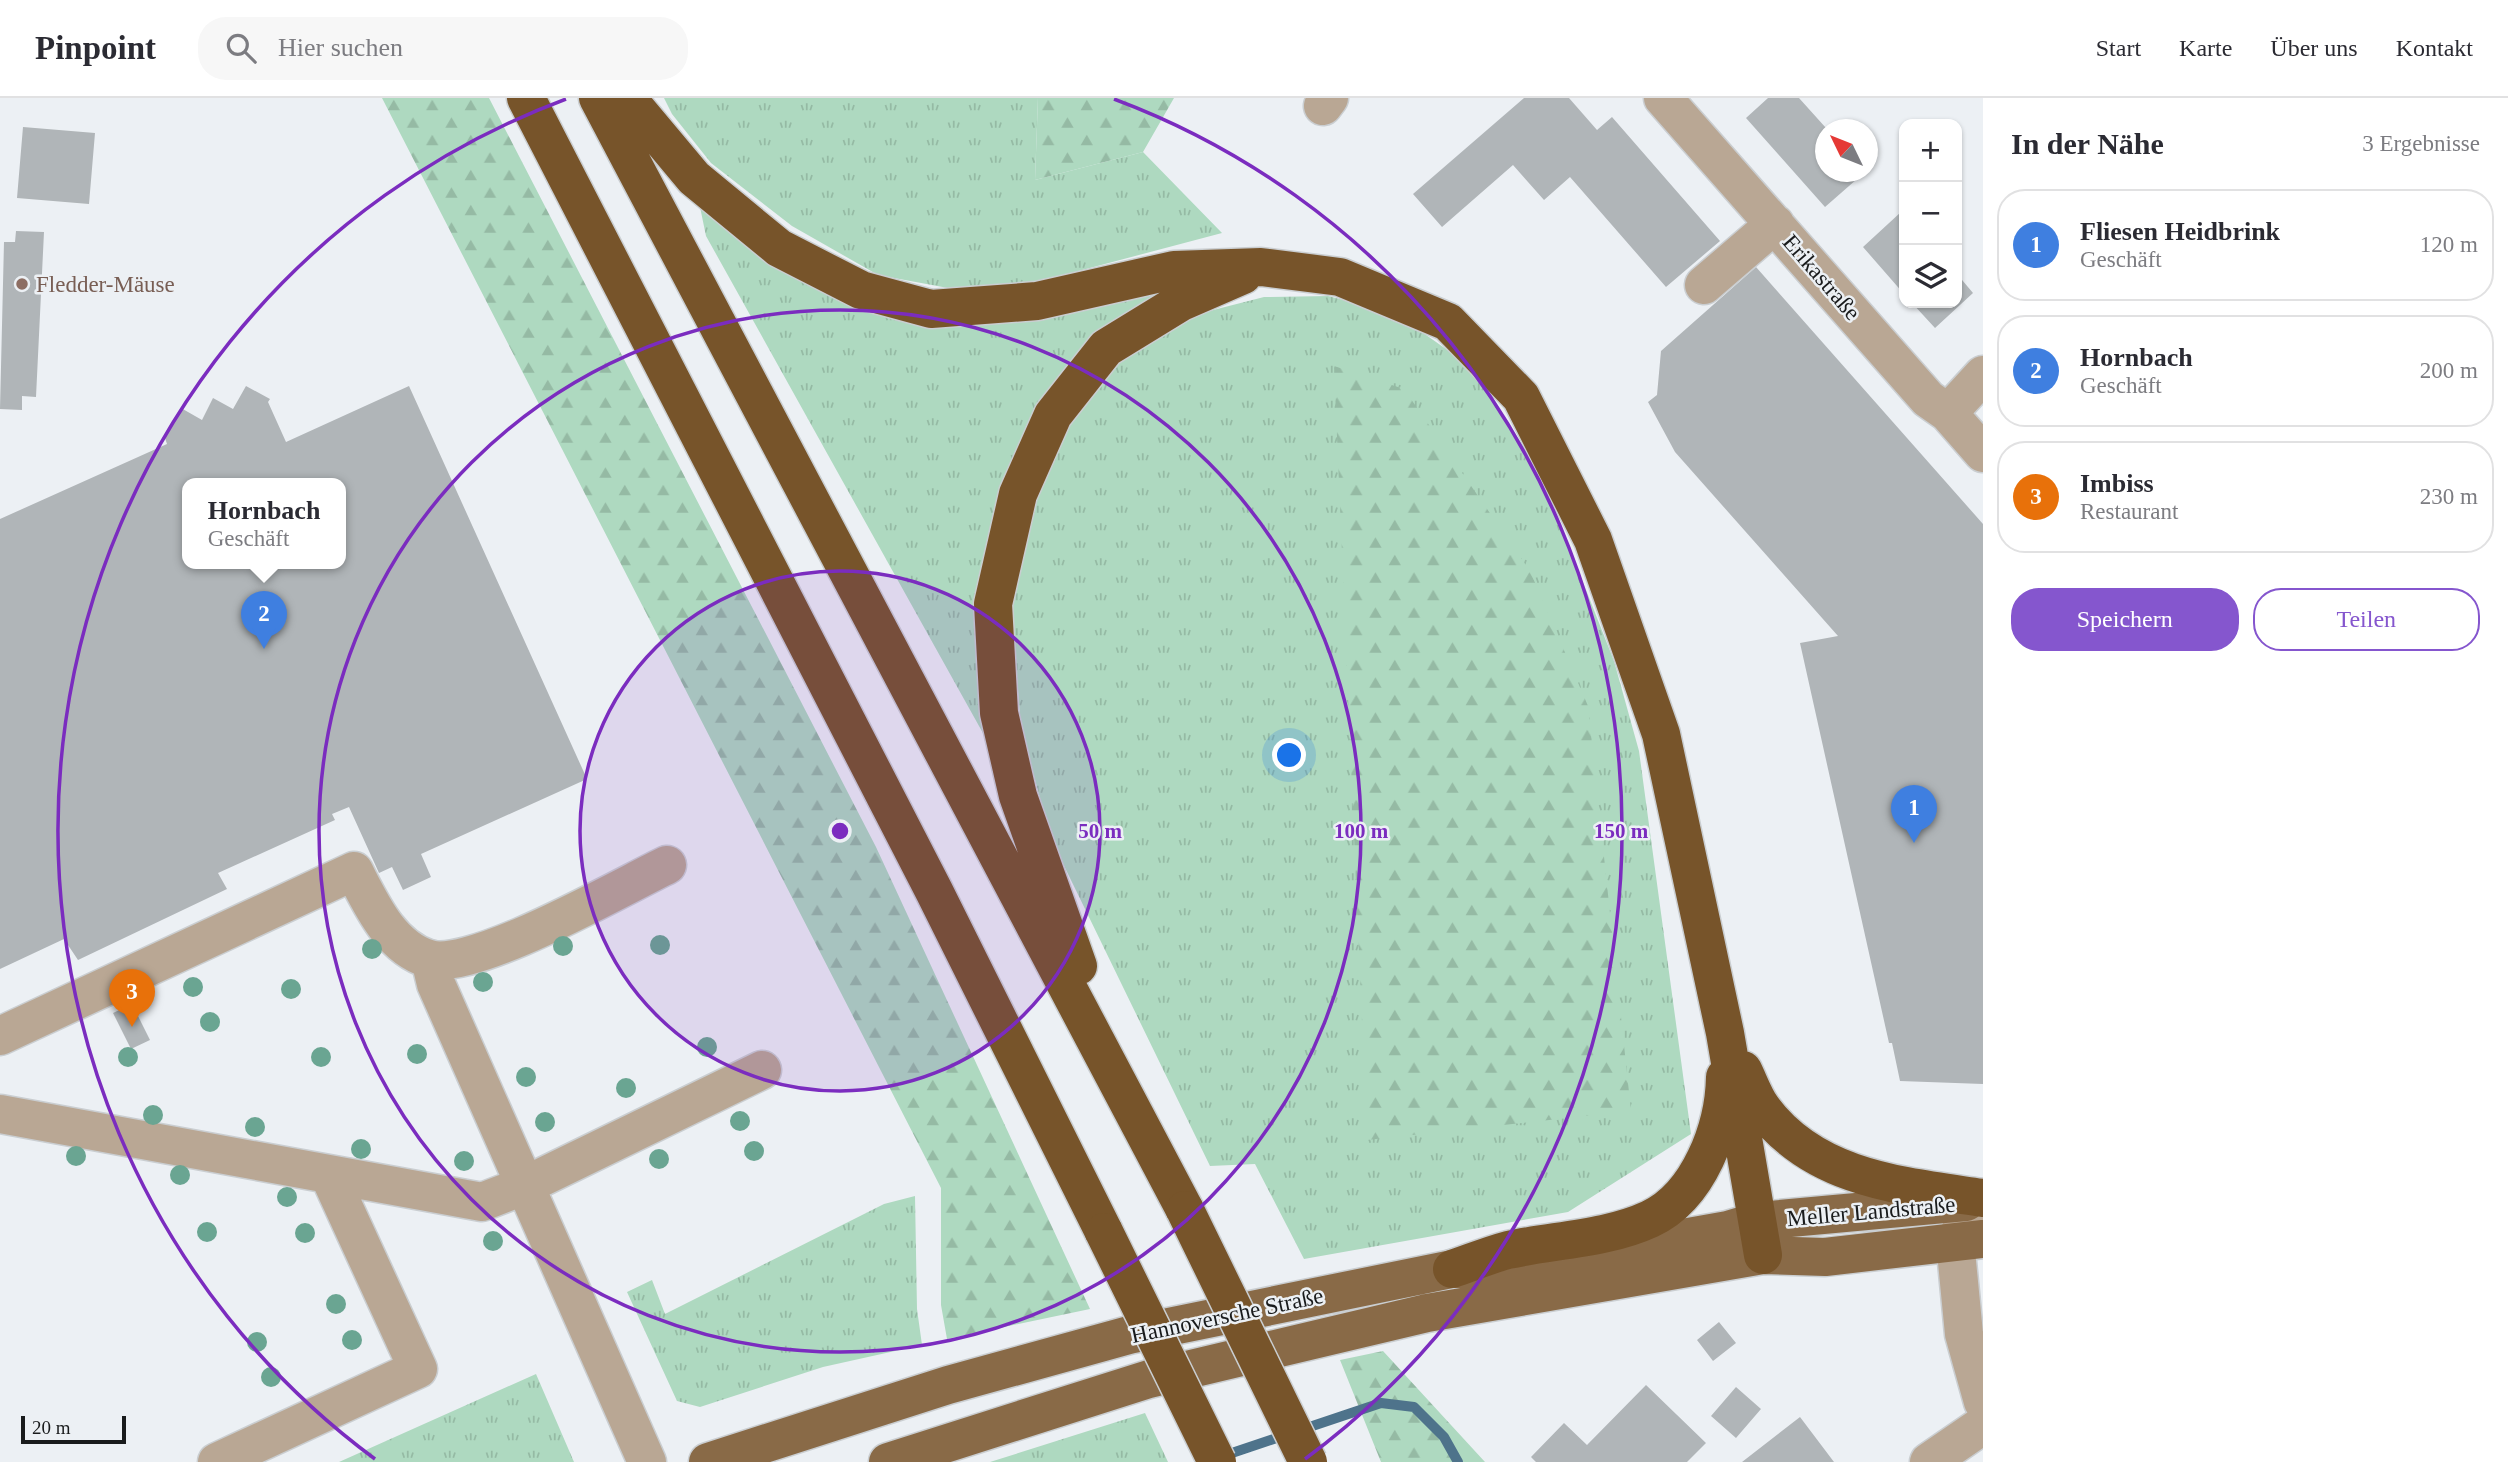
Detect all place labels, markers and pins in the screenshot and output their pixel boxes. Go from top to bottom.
place label: Fledder-Mäuse [36,272,175,297]
marker: Fledder-Mäuse [14,276,30,292]
pin: 2 [241,591,287,649]
pin: 1 [1891,785,1937,843]
centre of rings [828,819,852,843]
pin: 3 [109,969,155,1027]

